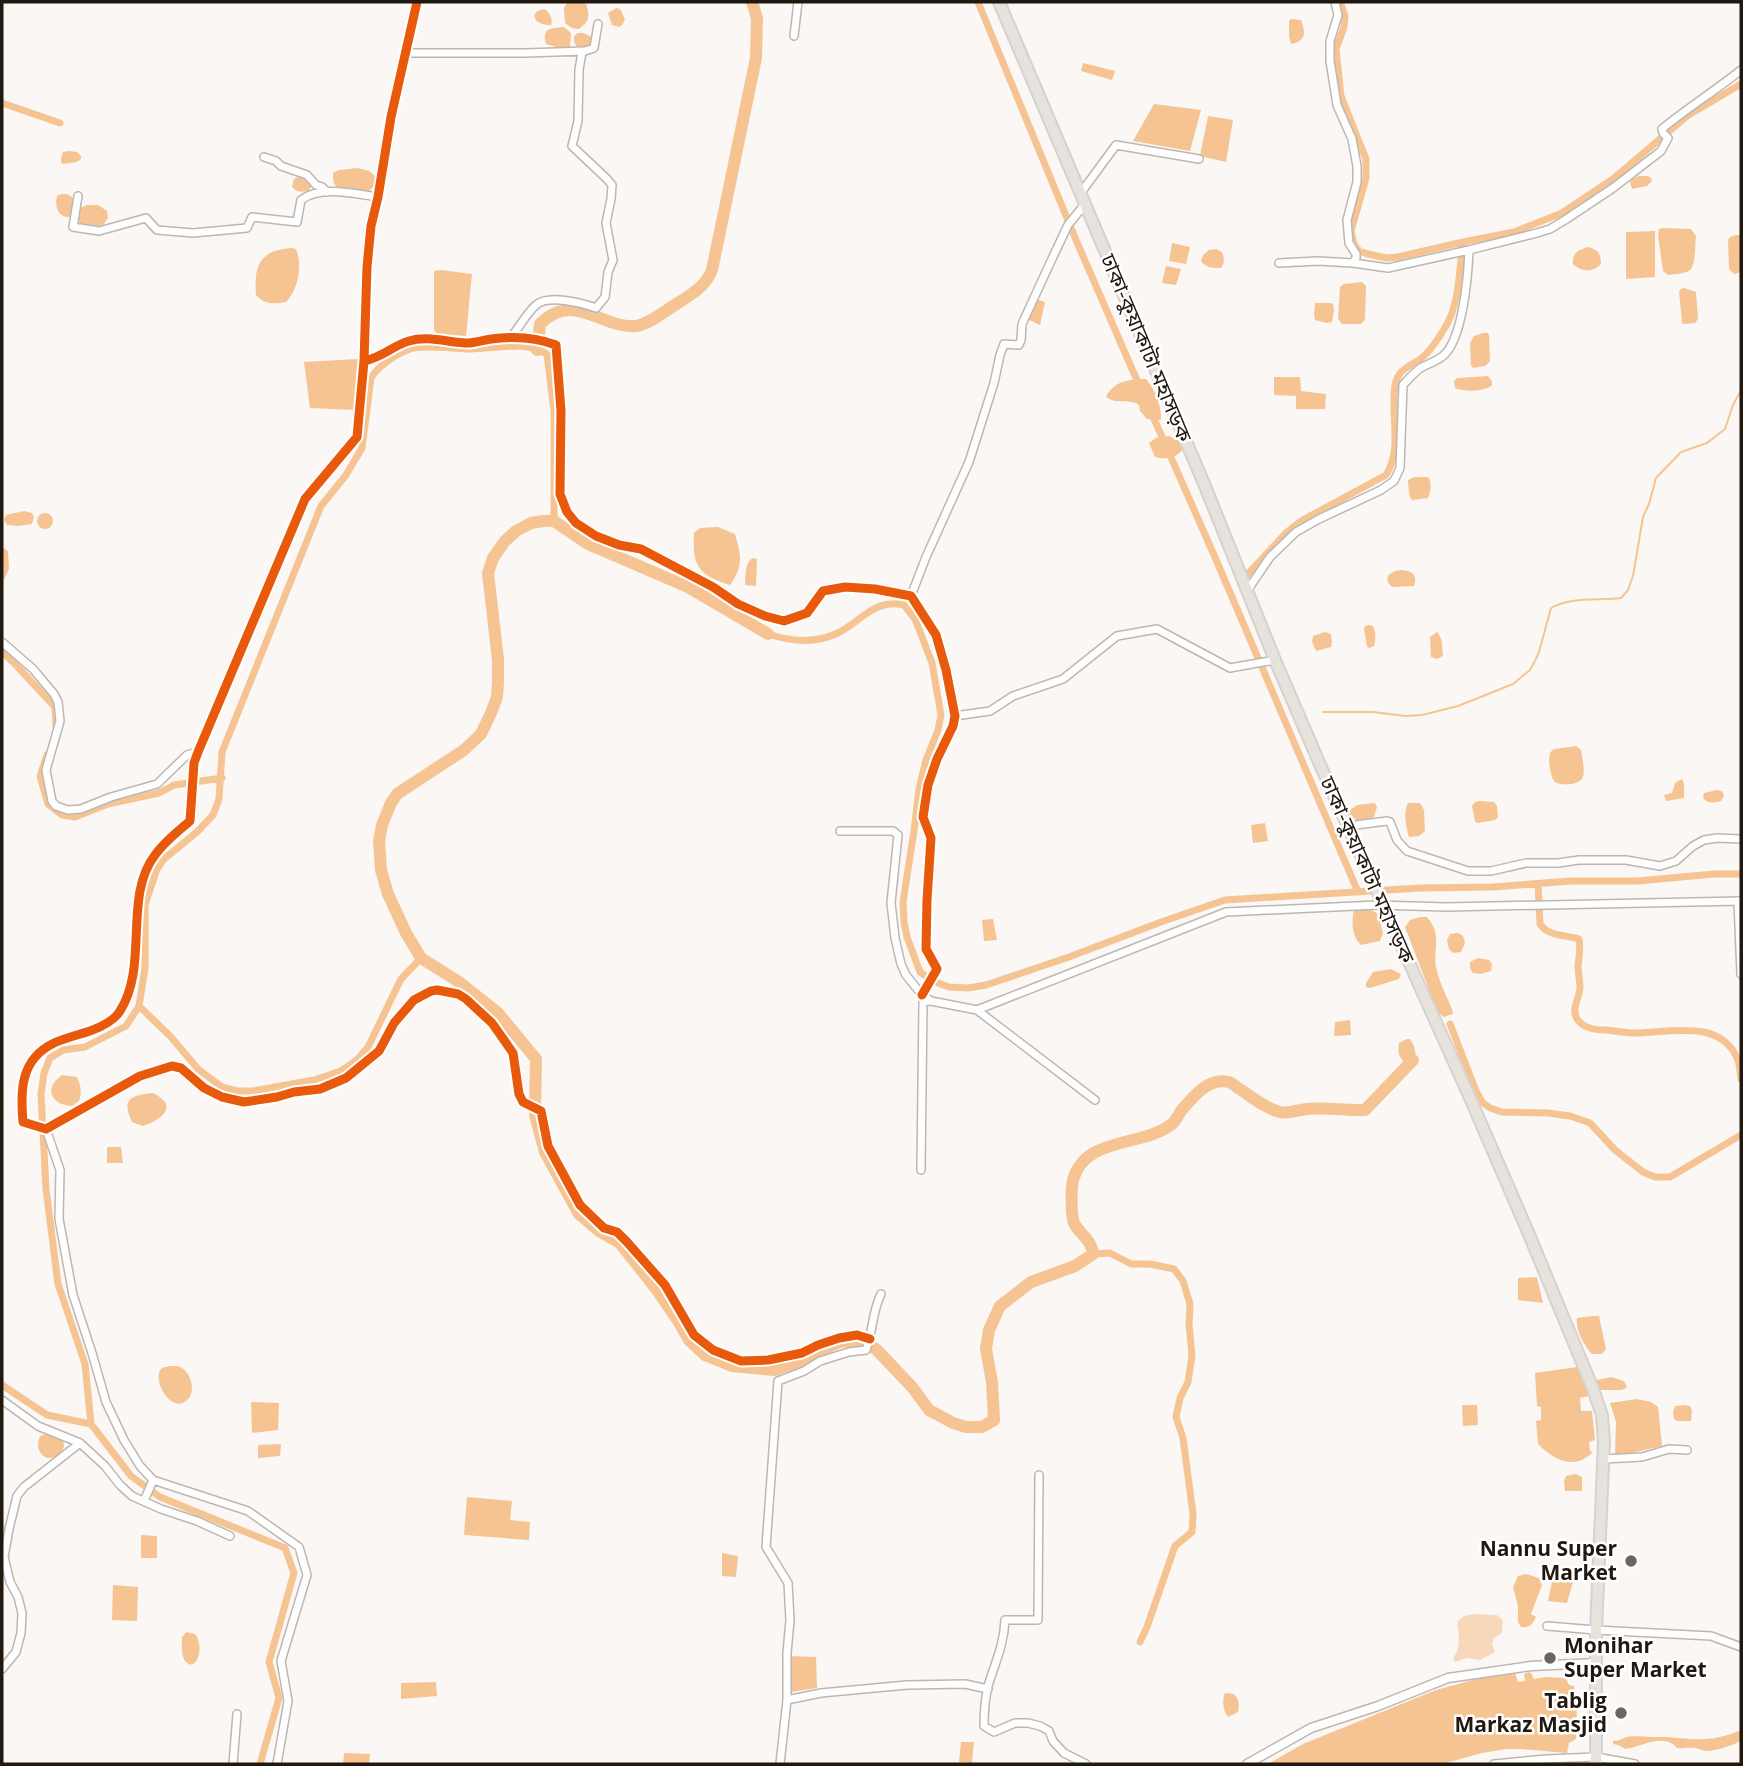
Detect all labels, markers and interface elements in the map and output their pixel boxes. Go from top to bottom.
street label: ঢাকা-কুয়াকাটা মহাসড়ক [1094,248,1200,447]
street label: ঢাকা-কুয়াকাটা মহাসড়ক [1314,771,1422,968]
place label: Nannu Super Market [1480,1534,1617,1586]
marker: Nannu Super Market [1623,1553,1639,1569]
place label: Monihar Super Market [1564,1631,1707,1683]
marker: Monihar Super Market [1542,1650,1558,1666]
place label: Tablig Markaz Masjid [1455,1686,1607,1738]
marker: Tablig Markaz Masjid [1613,1705,1629,1721]

